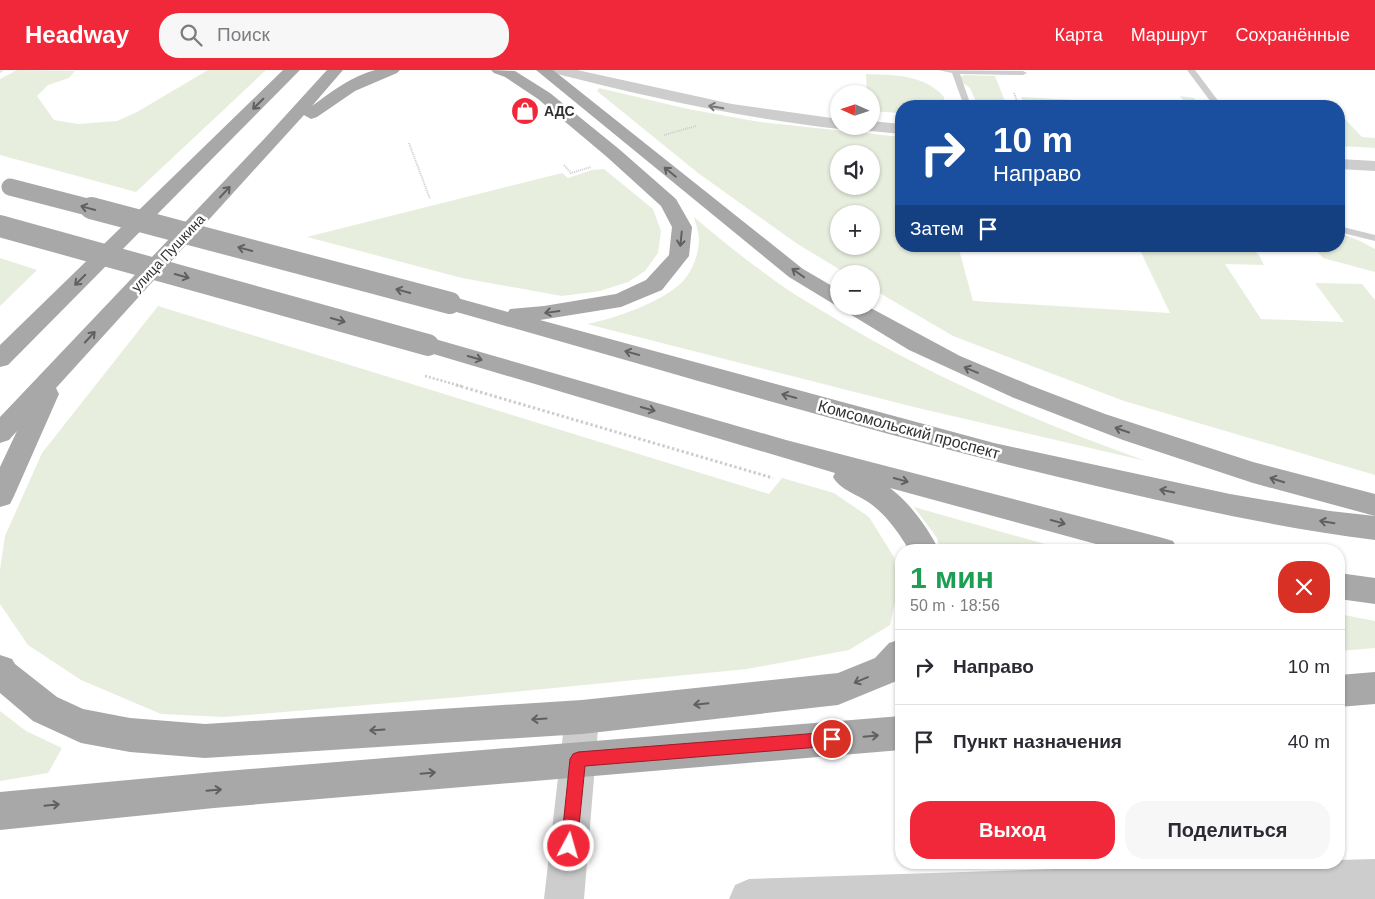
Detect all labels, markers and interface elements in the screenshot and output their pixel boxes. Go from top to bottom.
search box [159,13,509,58]
text: Headway [25,21,129,48]
icon: search [177,21,205,49]
text: Поиск [217,24,270,45]
text: Карта [1055,25,1103,45]
text: Маршрут [1131,25,1207,45]
text: Сохранённые [1235,25,1350,45]
north arrow [830,85,880,135]
map controls [830,85,880,315]
shop icon: АДС [510,96,540,126]
one-way arrow [252,98,264,110]
one-way arrow [709,101,725,111]
place label: АДС [544,103,575,119]
icon: right [910,120,975,185]
text: 10 m [993,120,1073,159]
button: sound [830,145,880,195]
text: Направо [993,161,1081,186]
one-way arrow [664,167,677,178]
one-way arrow [219,186,231,199]
one-way arrow [81,203,97,212]
button: + [830,205,880,255]
street label: улица Пушкина [128,211,208,295]
icon: arrive [974,215,1002,243]
text: Затем [910,218,964,239]
one-way arrow [676,230,686,246]
one-way arrow [238,244,254,254]
button: − [830,265,880,315]
one-way arrow [791,268,805,278]
one-way arrow [173,272,189,281]
one-way arrow [74,274,86,286]
one-way arrow [395,286,411,295]
one-way arrow [544,307,560,317]
one-way arrow [330,315,346,325]
one-way arrow [84,331,96,343]
one-way arrow [625,348,641,357]
one-way arrow [467,354,483,364]
one-way arrow [964,365,979,375]
one-way arrow [781,391,797,401]
street label: Комсомольский проспект [816,397,1002,462]
one-way arrow [639,405,655,415]
one-way arrow [1115,425,1131,434]
one-way arrow [1269,474,1285,484]
one-way arrow [892,476,908,486]
one-way arrow [1160,486,1176,495]
one-way arrow [1319,517,1335,527]
one-way arrow [1049,518,1065,527]
text: 1 мин [910,561,994,594]
button: close [1278,561,1330,613]
text: 50 m · 18:56 [910,597,1000,614]
icon: right [910,653,938,681]
text: Направо [953,656,1034,677]
text: 10 m [1288,656,1330,677]
one-way arrow [854,675,869,685]
one-way arrow [693,699,709,709]
one-way arrow [531,715,547,724]
pin [811,718,853,760]
one-way arrow [369,725,385,734]
icon: arrive [818,725,846,753]
icon: arrive [910,728,938,756]
one-way arrow [862,731,878,741]
text: Пункт назначения [953,731,1122,752]
text: 40 m [1288,731,1330,752]
one-way arrow [420,768,436,778]
one-way arrow [206,785,222,794]
one-way arrow [44,800,60,810]
button: Выход [910,801,1115,859]
button: Поделиться [1125,801,1330,859]
position arrow [542,819,594,871]

